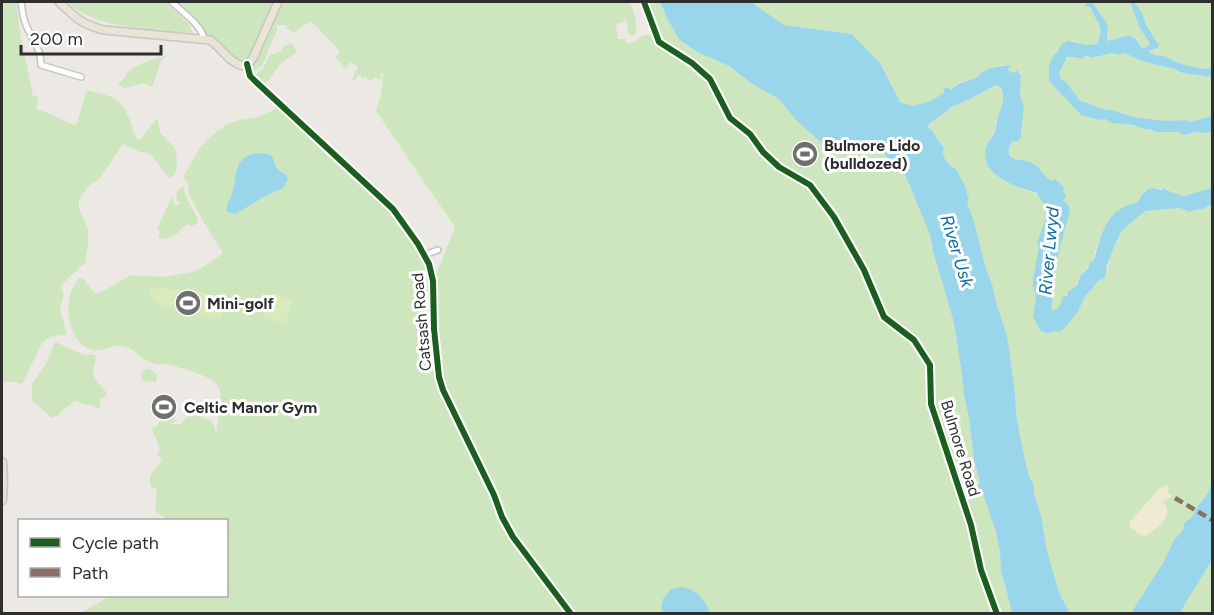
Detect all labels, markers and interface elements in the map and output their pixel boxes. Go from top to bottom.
scale bar [21,18,160,56]
text: 200 m [30,28,83,50]
place label: Bulmore Lido (bulldozed) [824,136,920,173]
sports icon: Bulmore Lido (bulldozed) [790,139,820,169]
water label: River Lwyd [1034,206,1064,296]
water label: River Usk [936,212,979,291]
street label: Catsash Road [408,272,435,372]
sports icon: Mini-golf [173,288,203,318]
place label: Mini-golf [207,294,275,313]
sports icon: Celtic Manor Gym [149,392,179,422]
place label: Celtic Manor Gym [184,398,317,417]
street label: Bulmore Road [937,398,984,499]
legend [18,519,228,597]
text: Cycle path [72,532,159,554]
text: Path [72,562,108,584]

